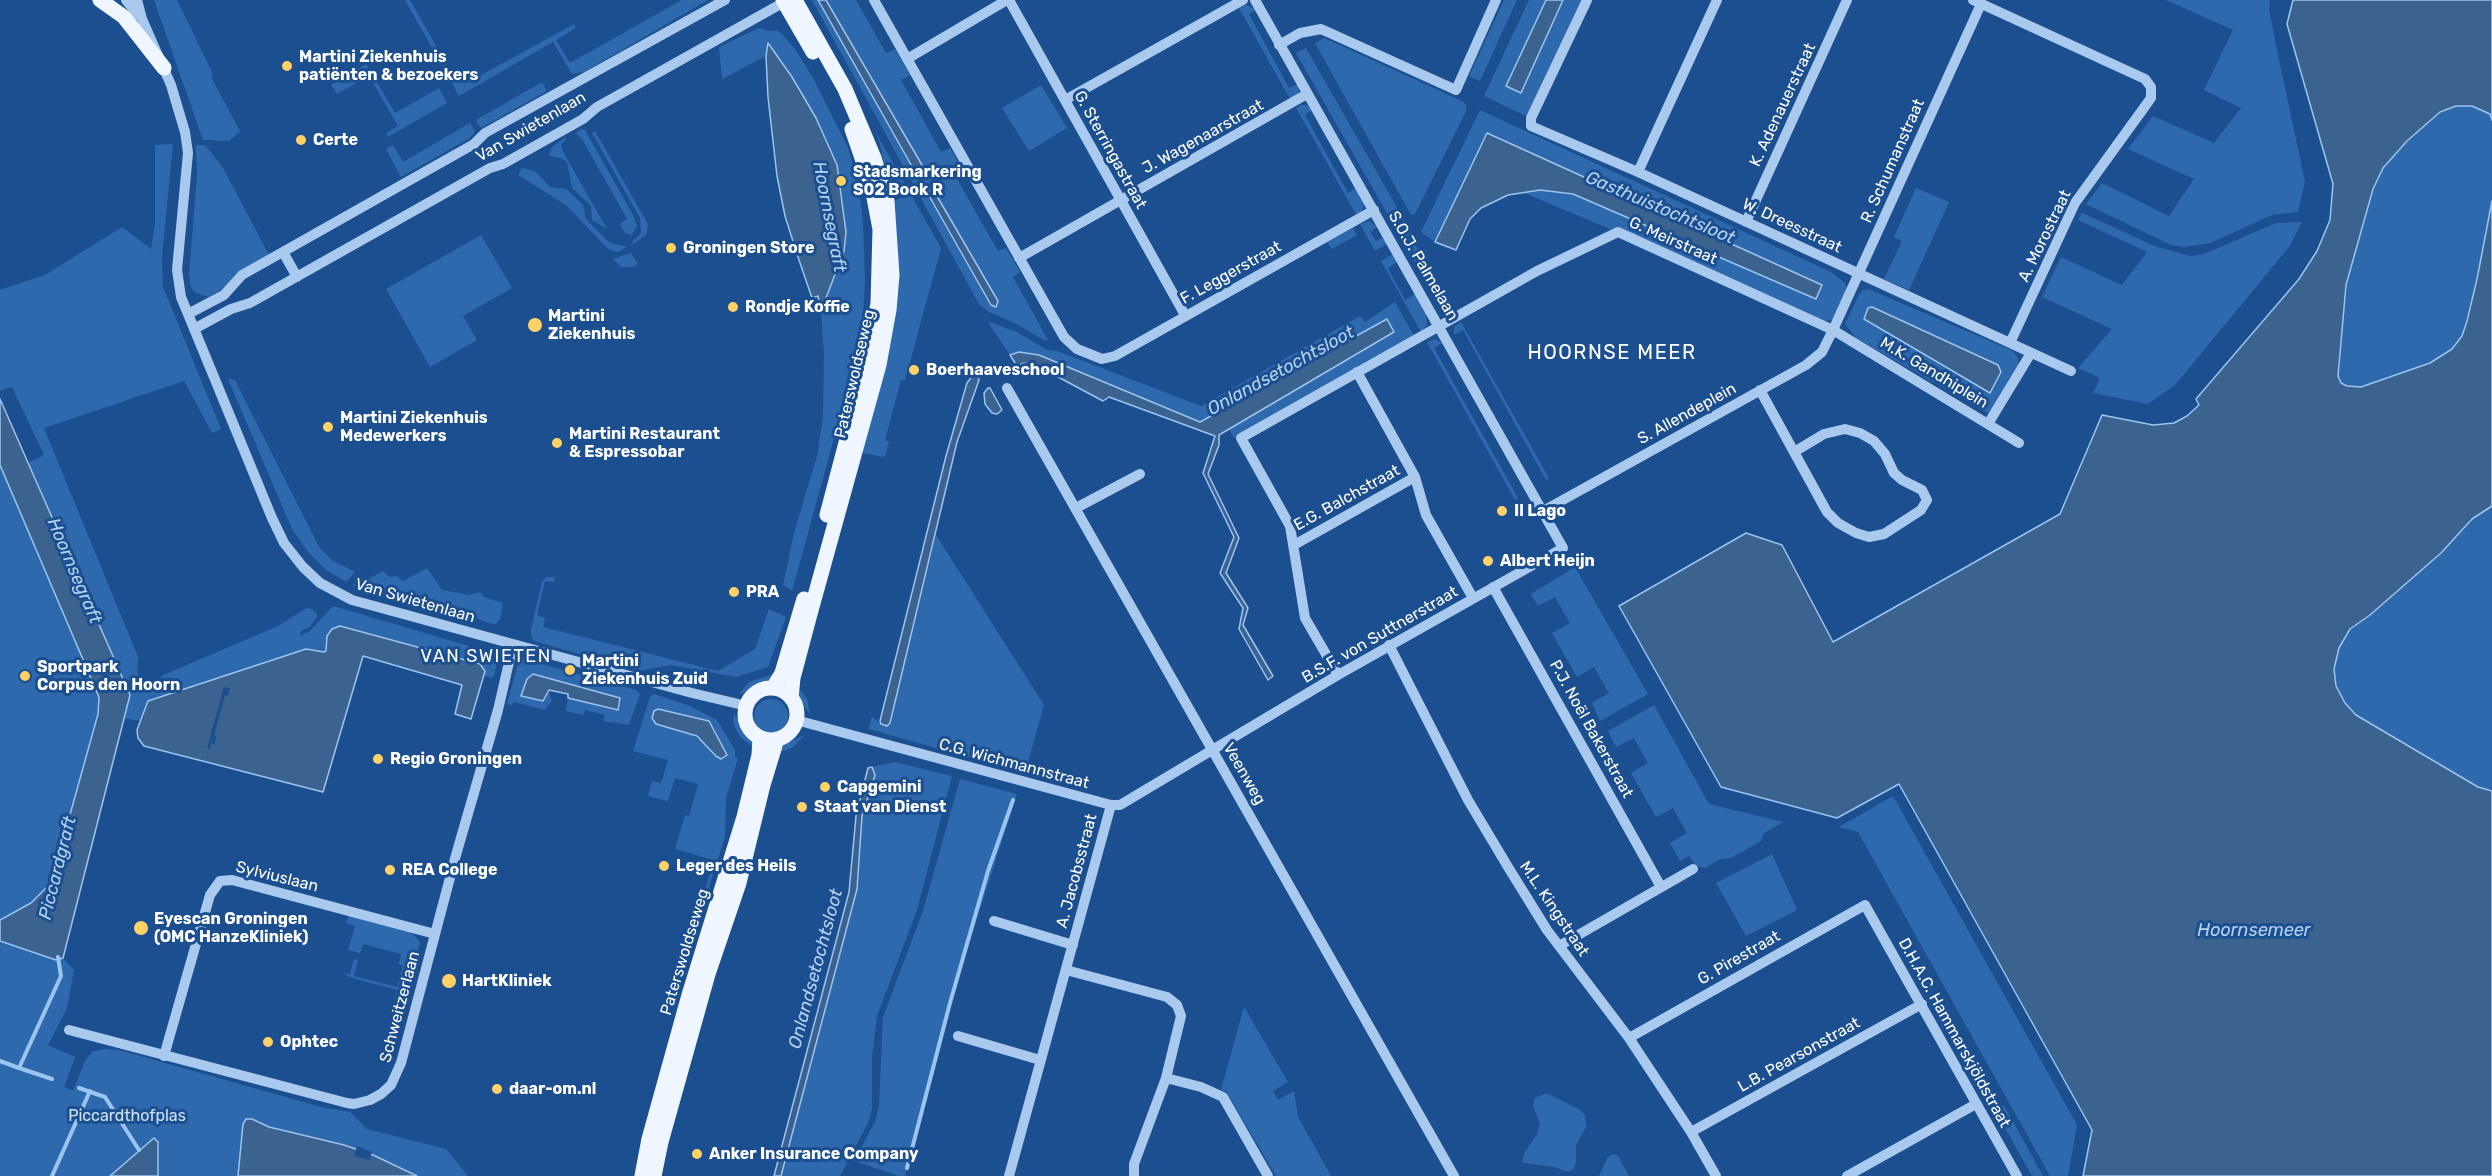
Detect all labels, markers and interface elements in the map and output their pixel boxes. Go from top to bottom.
street label: K. Adenauerstraat [1746,40,1820,170]
place label: Martini Ziekenhuis patiënten & bezoekers [299,47,478,85]
marker: Martini Ziekenhuis patiënten & bezoekers [280,59,294,73]
street label: Van Swietenlaan [473,88,589,166]
street label: G. Sterringastraat [1070,88,1150,212]
street label: J. Wagenaarstraat [1139,96,1267,178]
street label: R. Schumanstraat [1857,96,1929,226]
place label: Certe [313,130,358,150]
marker: Certe [294,133,308,147]
water label: Hoornsegraft [808,160,850,274]
place label: Stadsmarkering S02 Book R [853,162,982,200]
water label: Gasthuistochtsloot [1582,167,1738,249]
marker: Stadsmarkering S02 Book R [834,174,848,188]
street label: A. Morostraat [2014,187,2076,285]
street label: W. Dreesstraat [1739,195,1845,257]
street label: S.O.J. Palmelaan [1384,208,1462,324]
street label: G. Meirstraat [1626,213,1720,269]
street label: F. Leggerstraat [1177,237,1285,309]
place label: Groningen Store [683,238,815,258]
marker: Groningen Store [664,241,678,255]
place label: Rondje Koffie [745,297,850,317]
marker: Rondje Koffie [726,300,740,314]
place label: Martini Ziekenhuis [548,306,635,344]
street label: Paterswoldseweg [831,308,879,440]
marker: Martini Ziekenhuis [526,316,544,334]
water label: Onlandsetochtsloot [1204,322,1358,420]
street label: M.K. Gandhiplein [1877,333,1991,413]
district label: HOORNSE MEER [1527,341,1697,365]
place label: Boerhaaveschool [926,360,1064,380]
marker: Boerhaaveschool [907,363,921,377]
street label: S. Allendeplein [1634,379,1740,449]
place label: Martini Ziekenhuis Medewerkers [340,408,488,446]
marker: Martini Ziekenhuis Medewerkers [321,420,335,434]
place label: Martini Restaurant & Espressobar [569,424,720,462]
marker: Martini Restaurant & Espressobar [550,436,564,450]
street label: E.G. Balchstraat [1291,461,1403,535]
place label: Il Lago [1514,501,1566,521]
marker: Il Lago [1495,504,1509,518]
water label: Hoornsegraft [42,515,106,627]
place label: Albert Heijn [1500,551,1595,571]
marker: Albert Heijn [1481,554,1495,568]
street label: Van Swietenlaan [353,575,477,627]
place label: PRA [746,582,779,602]
street label: B.S.F. von Suttnerstraat [1299,582,1461,688]
marker: PRA [727,585,741,599]
district label: VAN SWIETEN [420,646,552,668]
place label: Martini Ziekenhuis Zuid [582,651,708,689]
place label: Sportpark Corpus den Hoorn [37,657,180,695]
street label: P.J. Noël Bakerstraat [1545,657,1637,801]
marker: Martini Ziekenhuis Zuid [563,663,577,677]
marker: Sportpark Corpus den Hoorn [18,669,32,683]
street label: C.G. Wichmannstraat [937,735,1091,793]
street label: Veenweg [1219,740,1269,808]
place label: Regio Groningen [390,749,522,769]
marker: Regio Groningen [371,752,385,766]
place label: Capgemini [837,777,922,797]
marker: Capgemini [818,780,832,794]
place label: Staat van Dienst [814,797,946,817]
marker: Staat van Dienst [795,800,809,814]
street label: A. Jacobsstraat [1053,812,1101,930]
water label: Piccardgraft [35,814,81,922]
place label: Leger des Heils [676,856,797,876]
street label: Sylviuslaan [234,857,320,897]
street label: M.L. Kingstraat [1515,858,1593,960]
marker: Leger des Heils [657,859,671,873]
place label: REA College [402,860,497,880]
marker: REA College [383,863,397,877]
street label: Paterswoldseweg [657,886,713,1018]
water label: Onlandsetochtsloot [784,887,848,1051]
place label: Eyescan Groningen (OMC HanzeKliniek) [154,909,308,947]
marker: Eyescan Groningen (OMC HanzeKliniek) [132,919,150,937]
water label: Hoornsemeer [2197,920,2311,942]
street label: G. Pirestraat [1694,927,1784,989]
street label: D.H.A.C. Hammarskjöldstraat [1894,935,2014,1131]
street label: Schweitzerlaan [376,949,424,1065]
place label: HartKliniek [462,971,552,991]
marker: HartKliniek [440,972,458,990]
street label: L.B. Pearsonstraat [1735,1013,1863,1097]
place label: Ophtec [280,1032,338,1052]
marker: Ophtec [261,1035,275,1049]
place label: daar-om.nl [509,1079,596,1099]
marker: daar-om.nl [490,1082,504,1096]
park label: Piccardthofplas [68,1106,186,1126]
place label: Anker Insurance Company [709,1144,918,1164]
marker: Anker Insurance Company [690,1147,704,1161]

